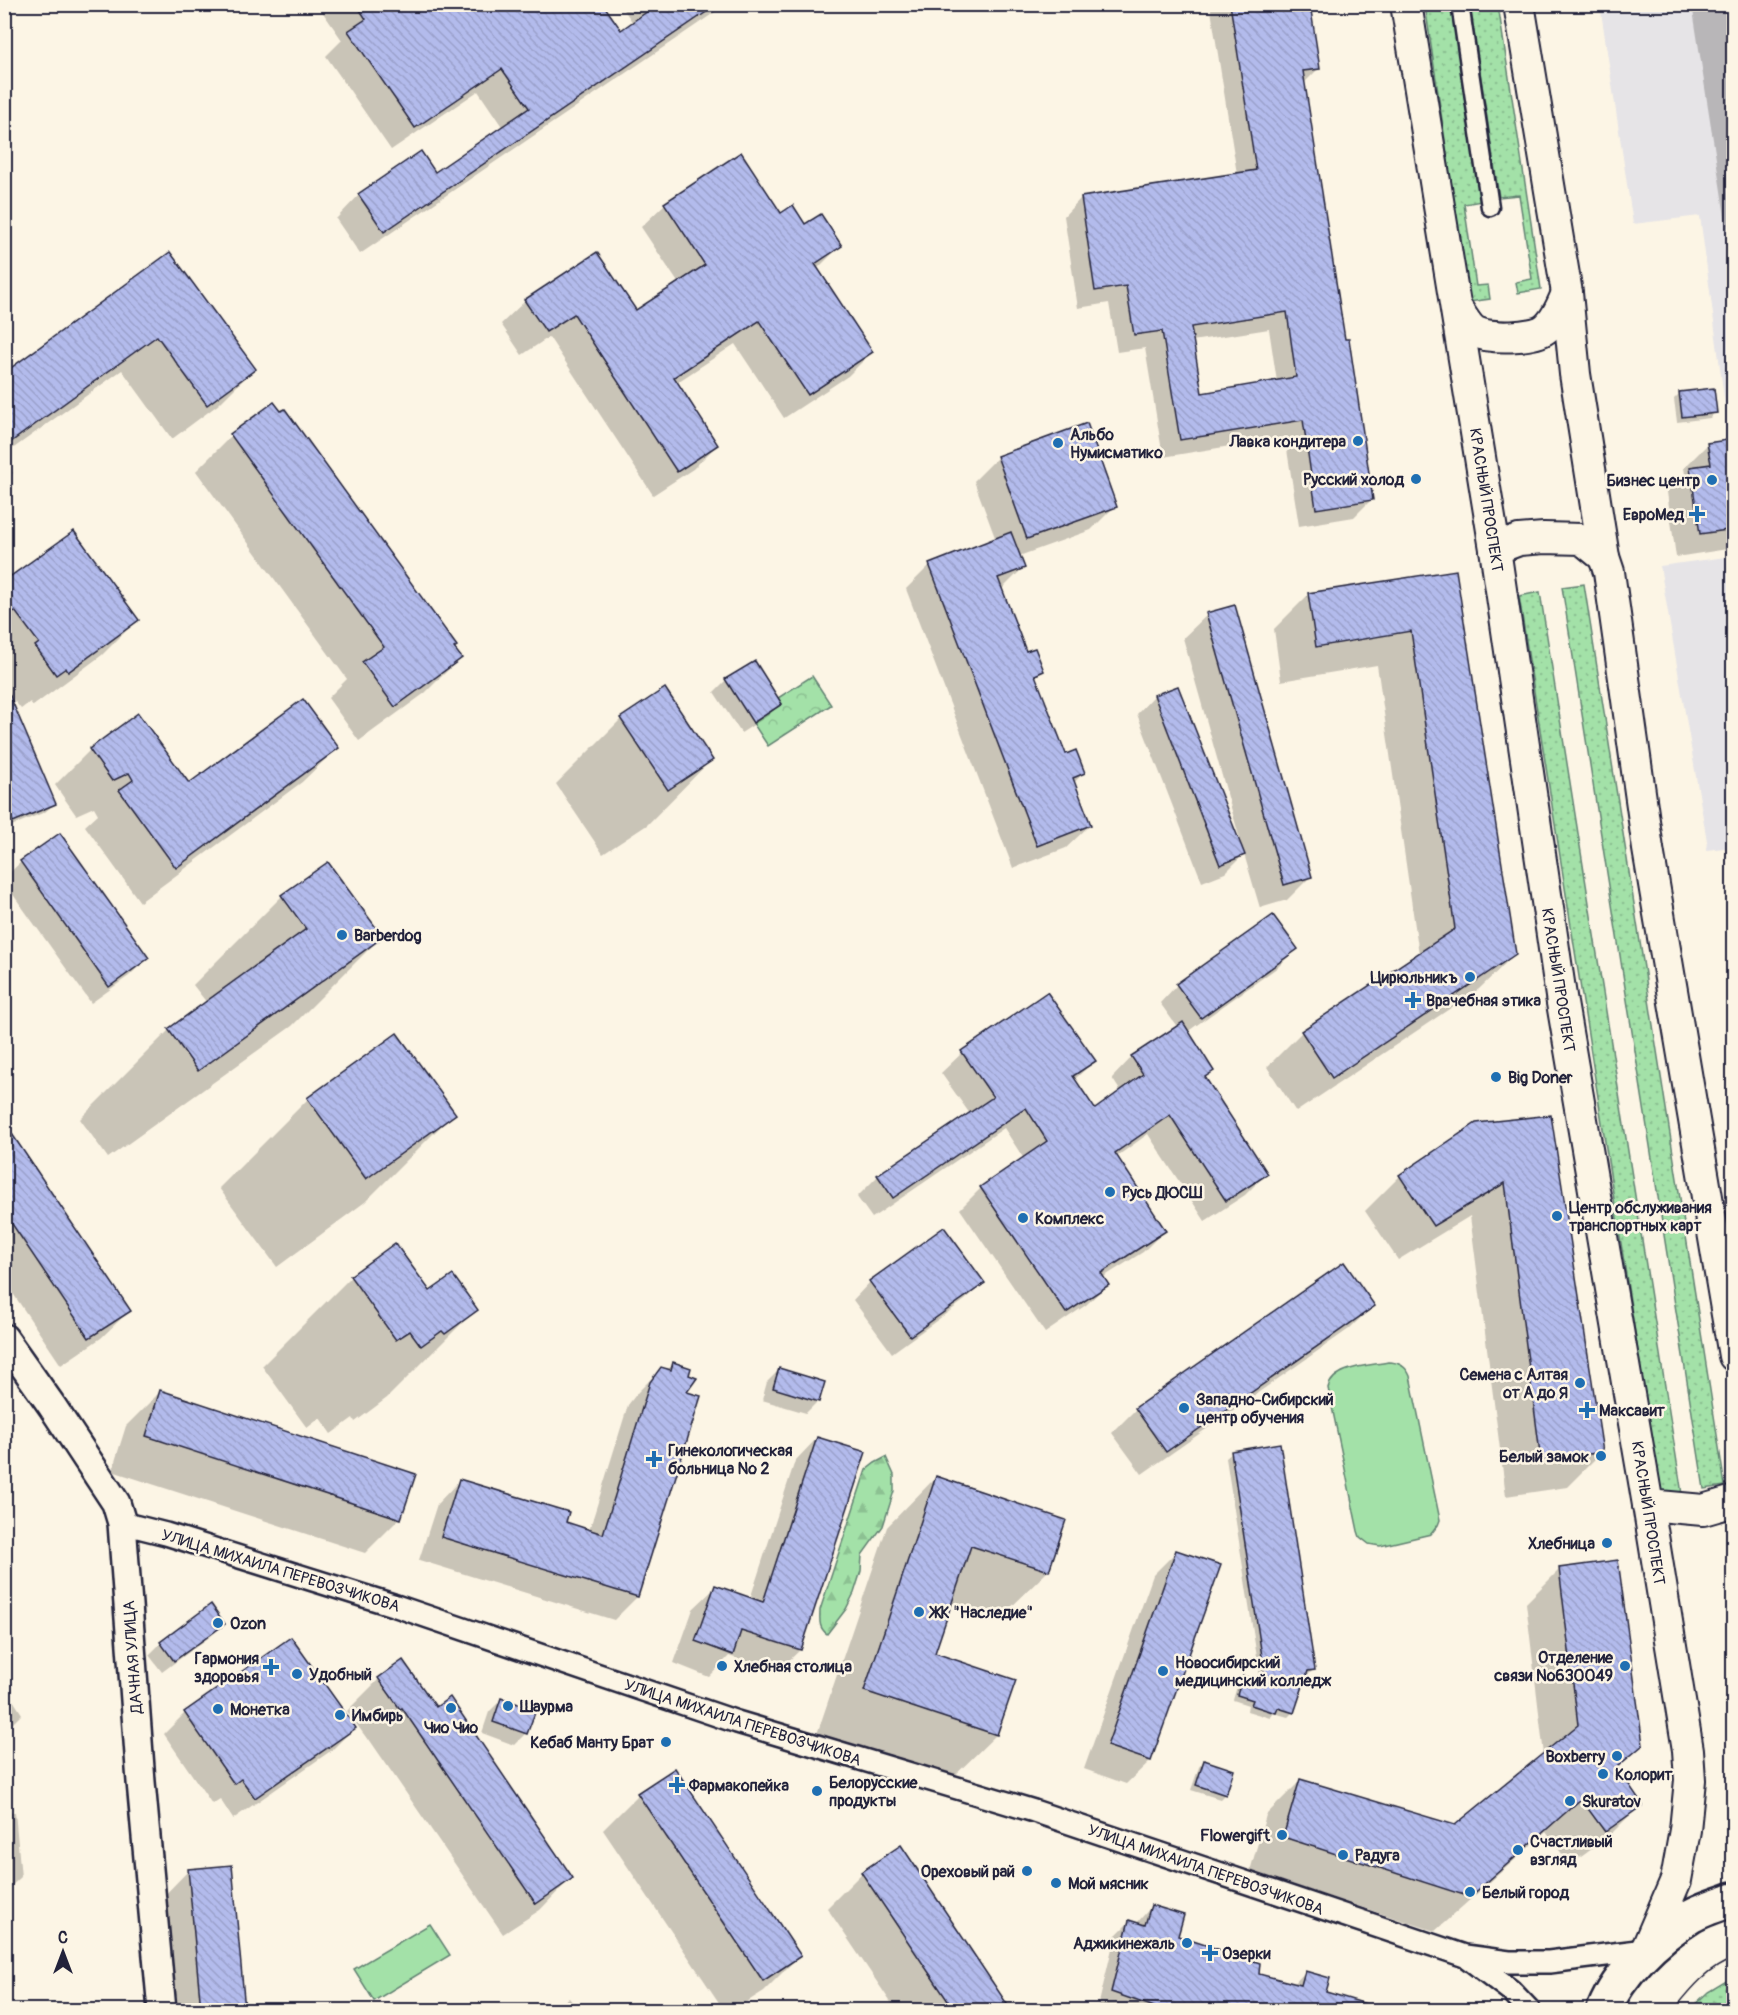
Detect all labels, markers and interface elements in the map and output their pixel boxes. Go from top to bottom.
place label: Альбо Нумисматико [1070,425,1163,463]
street label: КРАСНЫЙ ПРОСПЕКТ [1465,427,1507,574]
place label: Лавка кондитера [1228,432,1347,452]
marker: Лавка кондитера [1351,434,1365,448]
marker: Альбо Нумисматико [1051,436,1065,450]
place label: Русский холод [1303,470,1404,490]
place label: Бизнес центр [1607,471,1700,491]
marker: Русский холод [1409,472,1423,486]
marker: Бизнес центр [1705,473,1719,487]
place label: ЕвроМед [1623,505,1684,525]
marker: ЕвроМед [1688,505,1706,523]
street label: КРАСНЫЙ ПРОСПЕКТ [1537,907,1579,1054]
place label: Barberdog [354,926,422,946]
marker: Barberdog [335,928,349,942]
place label: Цирюльникъ [1370,968,1458,988]
marker: Цирюльникъ [1463,970,1477,984]
marker: Врачебная этика [1404,991,1422,1009]
place label: Врачебная этика [1426,991,1542,1011]
place label: Big Doner [1508,1068,1573,1088]
marker: Big Doner [1489,1070,1503,1084]
place label: Русь ДЮСШ [1122,1183,1203,1203]
marker: Русь ДЮСШ [1103,1185,1117,1199]
place label: Центр обслуживания транспортных карт [1569,1198,1712,1236]
place label: Комплекс [1035,1209,1104,1229]
marker: Центр обслуживания транспортных карт [1550,1209,1564,1223]
marker: Комплекс [1016,1211,1030,1225]
place label: Семена с Алтая от А до Я [1460,1365,1568,1403]
marker: Семена с Алтая от А до Я [1573,1376,1587,1390]
place label: Западно-Сибирский центр обучения [1196,1390,1334,1428]
marker: Западно-Сибирский центр обучения [1177,1401,1191,1415]
place label: Максавит [1599,1401,1666,1421]
marker: Максавит [1580,1403,1594,1417]
street label: КРАСНЫЙ ПРОСПЕКТ [1627,1440,1669,1587]
place label: Гинекологическая больница № 2 [668,1441,793,1479]
place label: Белый замок [1499,1447,1589,1467]
marker: Белый замок [1594,1449,1608,1463]
marker: Гинекологическая больница № 2 [645,1450,663,1468]
street label: УЛИЦА МИХАИЛА ПЕРЕВОЗЧИКОВА [159,1525,402,1617]
place label: Хлебница [1528,1534,1596,1554]
marker: Хлебница [1600,1536,1614,1550]
street label: ДАЧНАЯ УЛИЦА [119,1600,147,1715]
place label: ЖК "Наследие" [928,1603,1033,1623]
marker: ЖК "Наследие" [912,1605,926,1619]
place label: Ozon [230,1614,266,1634]
marker: Ozon [211,1616,225,1630]
place label: Отделение связи №630049 [1493,1648,1614,1686]
place label: Гармония здоровья [194,1649,259,1687]
place label: Новосибирский медицинский колледж [1175,1653,1332,1691]
place label: Хлебная столица [734,1657,852,1677]
marker: Хлебная столица [715,1659,729,1673]
marker: Отделение связи №630049 [1618,1659,1632,1673]
marker: Гармония здоровья [264,1660,278,1674]
marker: Новосибирский медицинский колледж [1156,1664,1170,1678]
place label: Удобный [309,1665,372,1685]
marker: Удобный [290,1667,304,1681]
street label: УЛИЦА МИХАИЛА ПЕРЕВОЗЧИКОВА [622,1675,864,1771]
place label: Шаурма [519,1697,573,1717]
marker: Шаурма [501,1699,515,1713]
place label: Монетка [230,1700,290,1720]
marker: Чио Чио [444,1701,458,1715]
marker: Монетка [211,1702,225,1716]
place label: Имбирь [352,1706,403,1726]
marker: Имбирь [333,1708,347,1722]
place label: Чио Чио [424,1718,478,1738]
place label: Кебаб Манту Брат [530,1733,655,1753]
marker: Кебаб Манту Брат [659,1735,673,1749]
place label: Boxberry [1546,1747,1605,1767]
marker: Boxberry [1610,1749,1624,1763]
place label: Колорит [1615,1765,1673,1785]
marker: Колорит [1596,1767,1610,1781]
place label: Белорусские продукты [829,1773,919,1811]
place label: Фармакопейка [688,1776,790,1796]
marker: Фармакопейка [670,1778,684,1792]
marker: Белорусские продукты [810,1784,824,1798]
place label: Skuratov [1582,1792,1641,1812]
marker: Skuratov [1563,1794,1577,1808]
street label: УЛИЦА МИХАИЛА ПЕРЕВОЗЧИКОВА [1085,1820,1326,1920]
place label: Flowergift [1200,1826,1271,1846]
marker: Flowergift [1275,1828,1289,1842]
place label: Счастливый взгляд [1530,1832,1613,1870]
marker: Счастливый взгляд [1511,1843,1525,1857]
place label: Радуга [1355,1846,1400,1866]
marker: Радуга [1336,1848,1350,1862]
place label: Ореховый рай [921,1862,1015,1882]
marker: Ореховый рай [1020,1864,1034,1878]
place label: Мой мясник [1068,1874,1149,1894]
marker: Мой мясник [1049,1876,1063,1890]
place label: Белый город [1482,1883,1570,1903]
marker: Белый город [1463,1885,1477,1899]
north arrow [33,1922,93,1982]
text: С [58,1928,68,1948]
place label: Аджикинежаль [1073,1934,1175,1954]
marker: Аджикинежаль [1180,1936,1194,1950]
place label: Озерки [1222,1944,1272,1964]
marker: Озерки [1203,1946,1217,1960]

